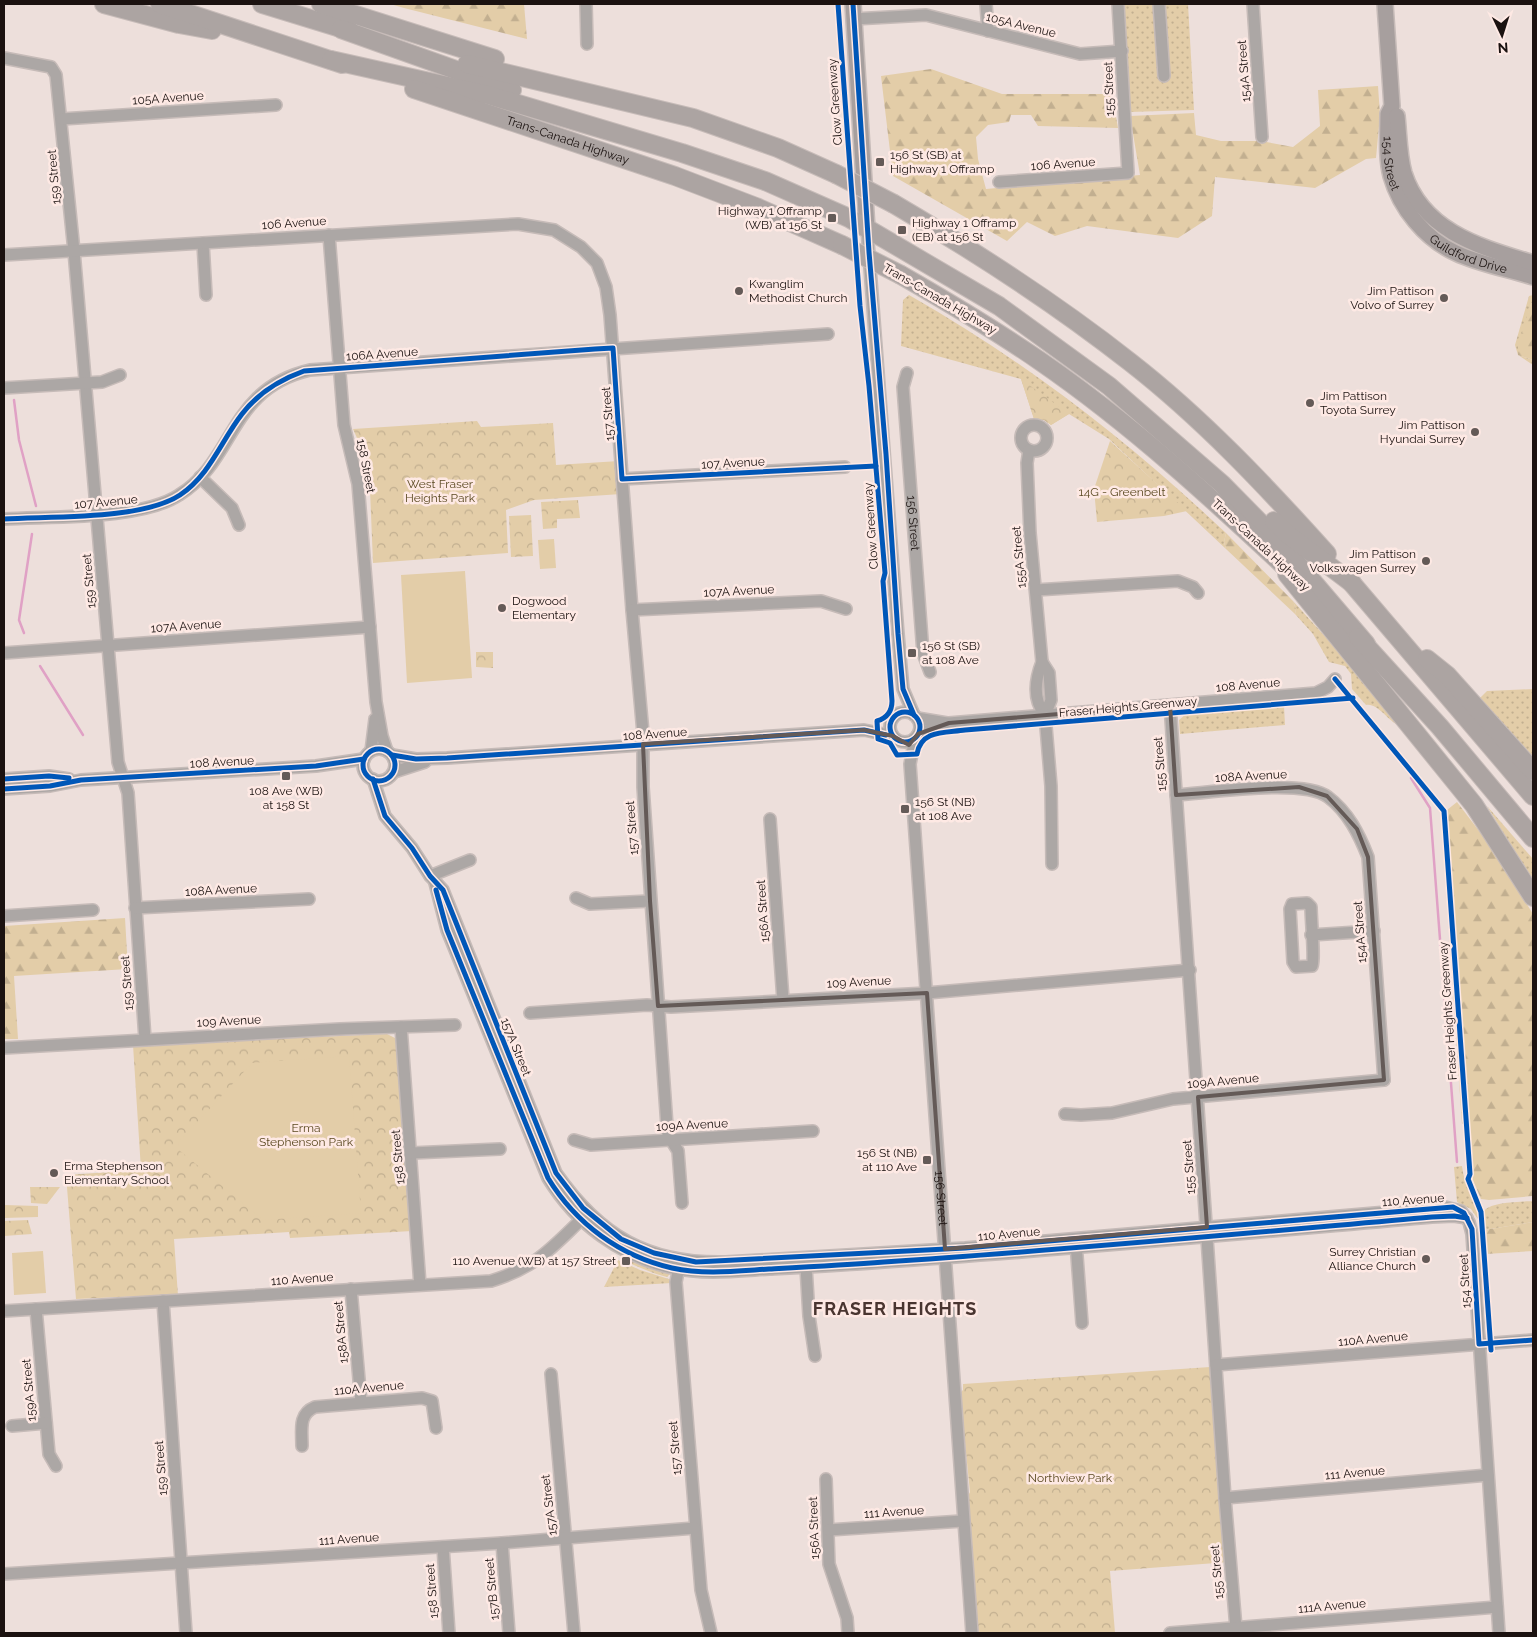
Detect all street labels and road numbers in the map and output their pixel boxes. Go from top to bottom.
street label: 105A Avenue [985,10,1057,40]
street label: 154A Street [1235,39,1253,103]
street label: Clow Greenway [825,58,845,146]
street label: 155 Street [1101,61,1117,117]
street label: 105A Avenue [132,89,204,107]
street label: Trans-Canada Highway [505,113,631,167]
street label: 154 Street [1381,136,1402,193]
street label: 159 Street [45,149,63,205]
street label: 106 Avenue [1030,155,1096,173]
street label: 106 Avenue [261,214,327,232]
street label: Guildford Drive [1427,232,1509,276]
street label: Trans-Canada Highway [881,261,1000,337]
street label: 106A Avenue [346,345,418,363]
street label: 157 Street [599,386,617,442]
street label: 158 Street [354,438,378,494]
street label: 107 Avenue [701,454,765,472]
street label: Clow Greenway [861,482,881,570]
street label: 107 Avenue [74,492,138,512]
street label: 156 Street [904,495,922,551]
street label: Trans-Canada Highway [1209,496,1313,594]
street label: 155A Street [1009,525,1029,589]
street label: 159 Street [80,553,98,609]
street label: 107A Avenue [703,582,775,600]
street label: 107A Avenue [150,617,222,635]
street label: 108 Avenue [1215,675,1281,695]
street label: Fraser Heights Greenway [1058,694,1198,720]
street label: 108 Avenue [622,725,688,743]
street label: 155 Street [1151,736,1169,792]
street label: 108 Avenue [189,753,255,771]
street label: 108A Avenue [1215,767,1287,785]
street label: 157 Street [623,800,641,856]
street label: 156A Street [754,879,772,943]
street label: 108A Avenue [185,881,257,899]
street label: 154A Street [1351,900,1369,964]
street label: Fraser Heights Greenway [1436,941,1460,1081]
street label: 159 Street [118,955,136,1011]
street label: 109 Avenue [827,973,891,991]
street label: 109 Avenue [197,1012,261,1030]
street label: 157A Street [498,1016,534,1078]
street label: 109A Avenue [1186,1071,1260,1091]
street label: 109A Avenue [656,1116,728,1134]
street label: 158 Street [389,1129,407,1185]
street label: 155 Street [1180,1139,1198,1195]
street label: 156 Street [932,1170,950,1227]
street label: 110 Avenue [1381,1191,1445,1209]
street label: 110 Avenue [977,1224,1041,1244]
street label: 154 Street [1457,1253,1473,1309]
street label: 110 Avenue [270,1270,334,1288]
street label: 158A Street [331,1300,351,1364]
street label: 110A Avenue [1338,1329,1408,1349]
street label: 159A Street [19,1358,39,1422]
street label: 110A Avenue [334,1378,404,1398]
street label: 157 Street [666,1420,684,1476]
street label: 159 Street [152,1440,170,1496]
street label: 111 Avenue [1324,1463,1386,1483]
street label: 157A Street [538,1474,560,1536]
street label: 156A Street [806,1496,822,1560]
street label: 111 Avenue [863,1503,925,1521]
street label: 111 Avenue [318,1530,380,1548]
street label: 155 Street [1208,1544,1226,1600]
street label: 157B Street [482,1557,502,1621]
street label: 158 Street [423,1563,441,1619]
street label: 111A Avenue [1298,1596,1366,1616]

